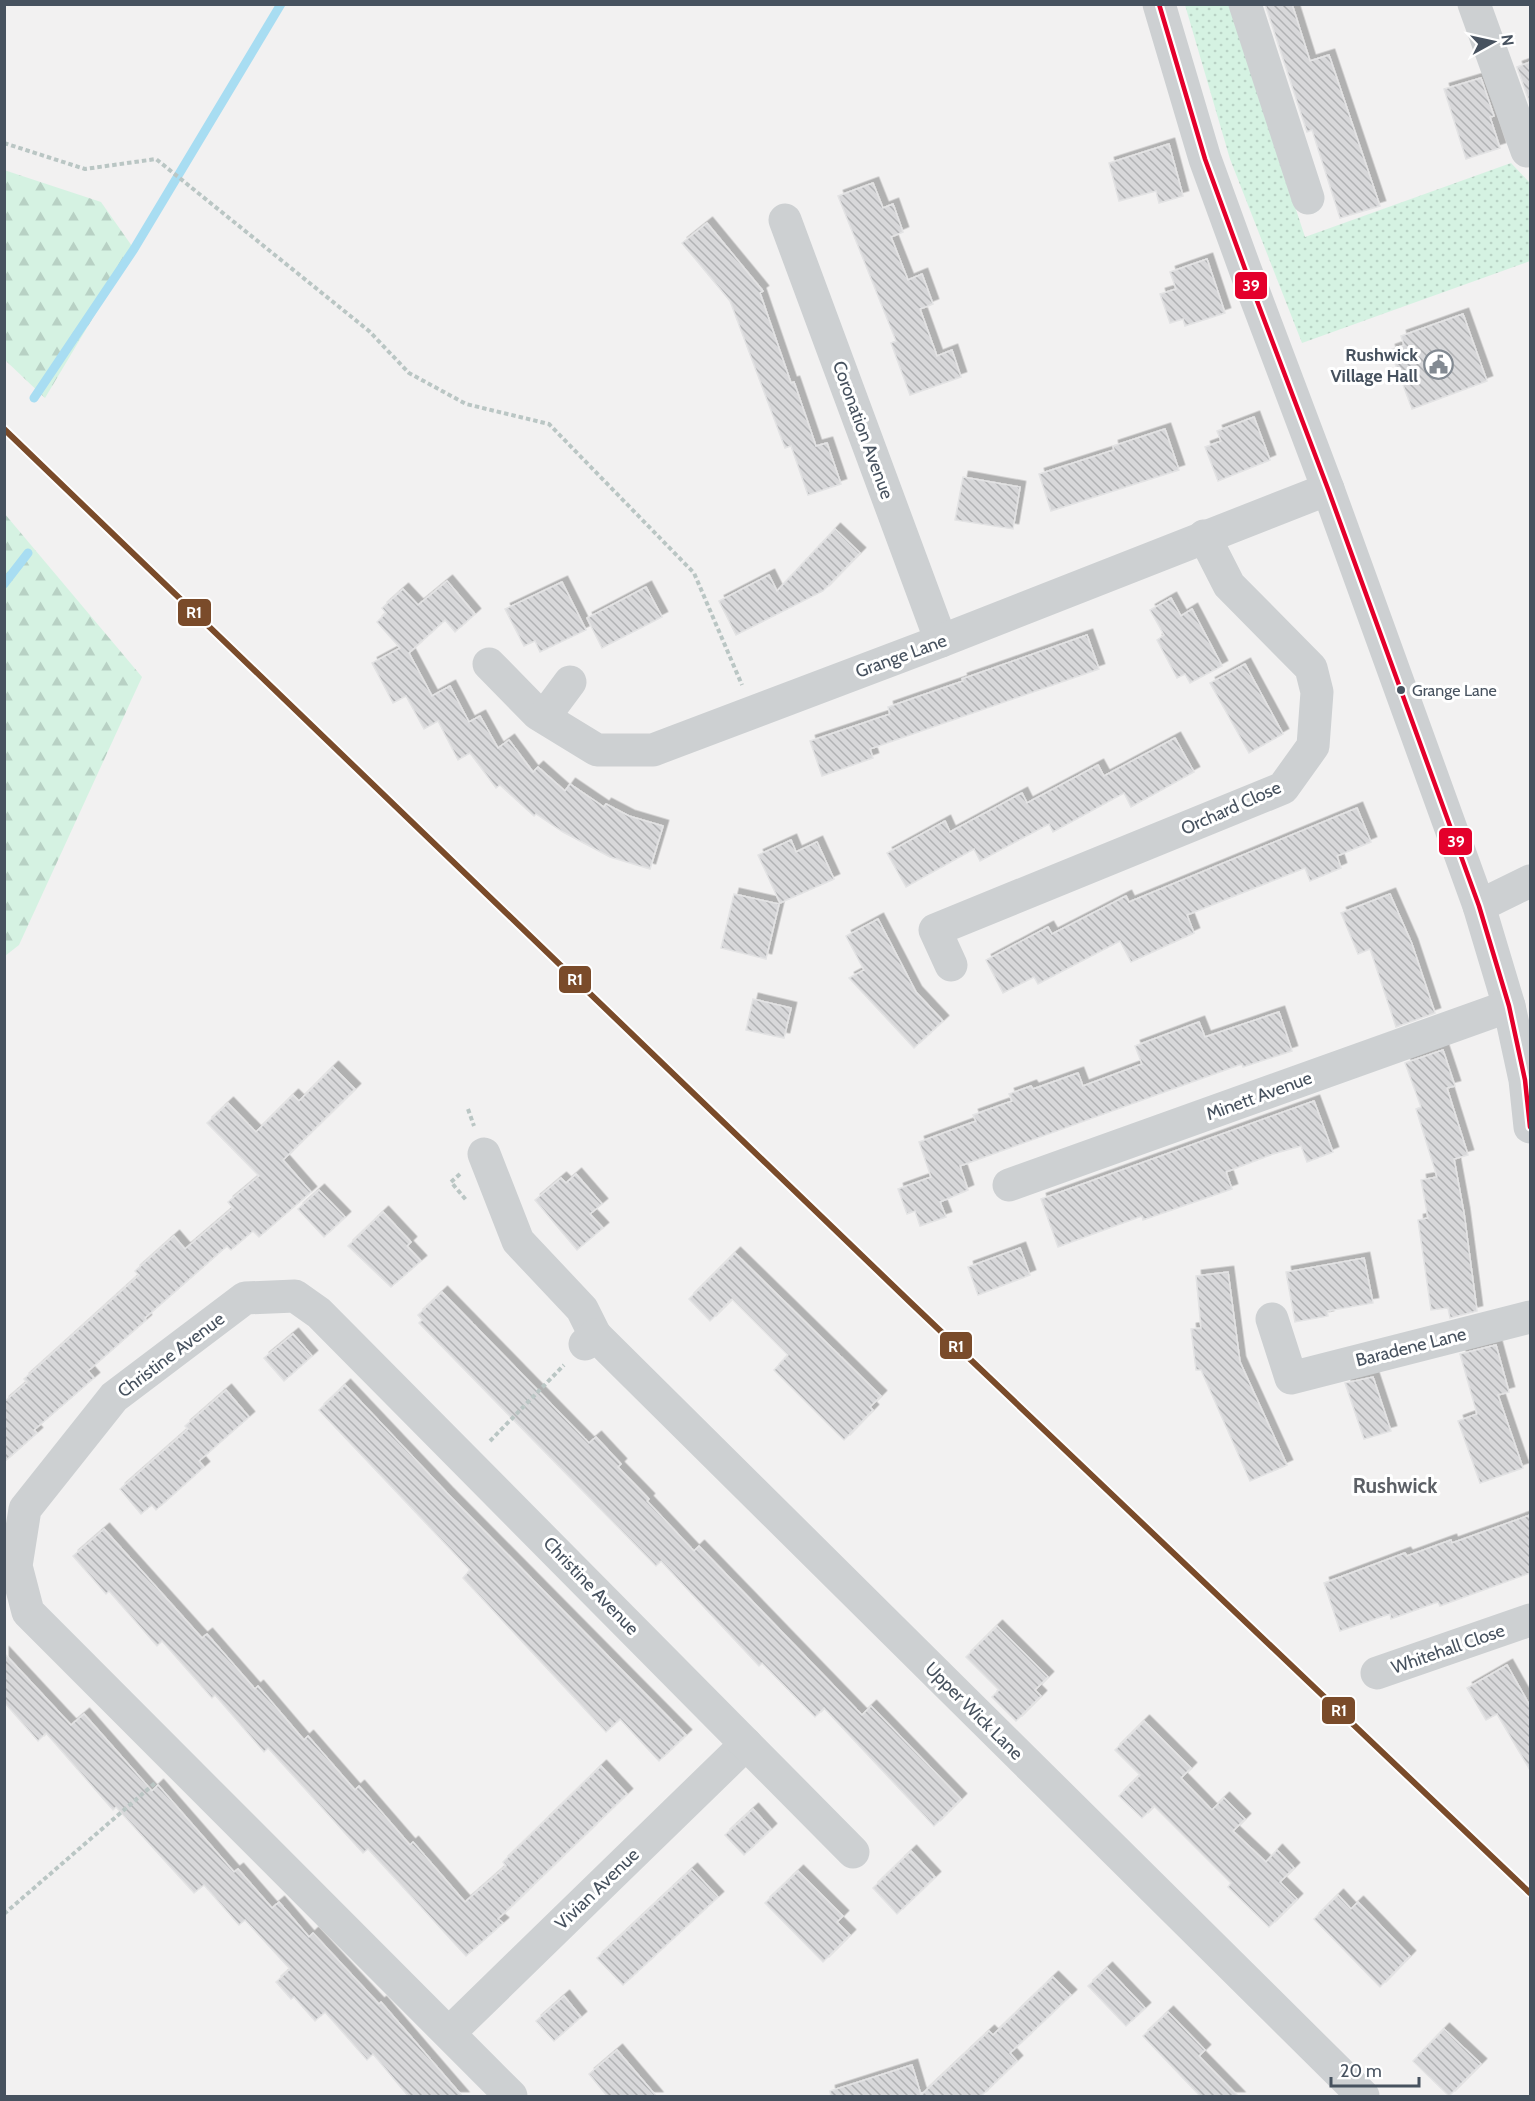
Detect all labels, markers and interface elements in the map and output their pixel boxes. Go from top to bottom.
north arrow [1463,12,1523,72]
text: N [1497,33,1518,47]
line badge: 39 [1234,271,1268,300]
text: 39 [1242,276,1260,295]
place label: Rushwick Village Hall [1331,344,1418,387]
public building icon: Rushwick Village Hall [1423,349,1455,381]
street label: Coronation Avenue [828,358,898,502]
line badge: R1 [177,598,212,627]
text: R1 [186,603,202,622]
street label: Grange Lane [852,629,950,683]
place label: Grange Lane [1412,681,1497,700]
marker: Grange Lane [1395,684,1407,696]
street label: Orchard Close [1178,776,1284,840]
line badge: 39 [1438,827,1473,856]
text: 39 [1447,832,1465,851]
line badge: R1 [558,965,592,994]
text: R1 [567,970,583,989]
street label: Minett Avenue [1203,1067,1315,1125]
street label: Christine Avenue [113,1308,229,1402]
street label: Baradene Lane [1353,1323,1469,1371]
line badge: R1 [939,1331,973,1360]
text: R1 [948,1337,964,1356]
district label: Rushwick [1353,1473,1438,1498]
street label: Christine Avenue [539,1532,643,1640]
street label: Whitehall Close [1388,1619,1508,1679]
street label: Upper Wick Lane [920,1657,1028,1765]
line badge: R1 [1321,1696,1356,1725]
text: R1 [1331,1701,1347,1720]
street label: Vivian Avenue [550,1844,644,1934]
scale bar [1331,2050,1420,2088]
text: 20 m [1340,2060,1382,2082]

